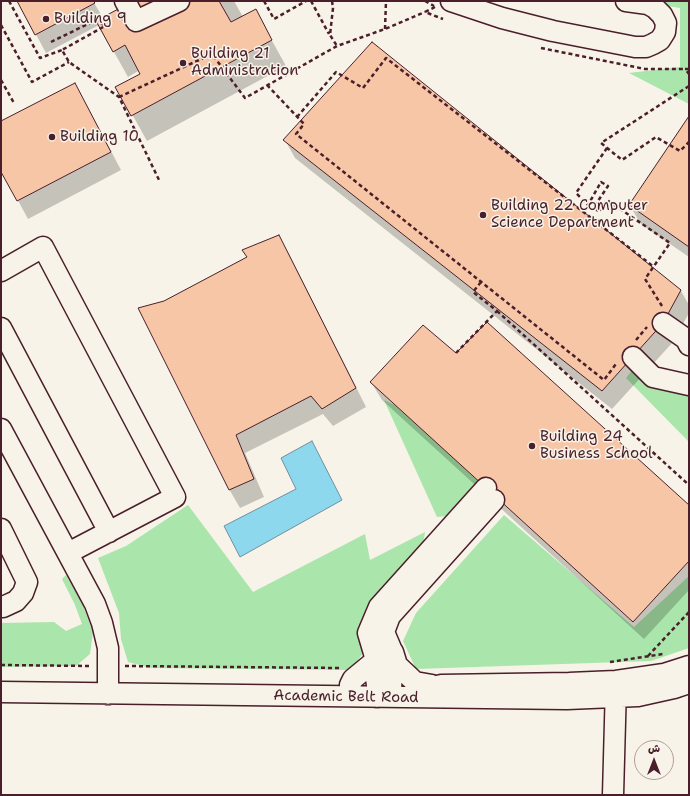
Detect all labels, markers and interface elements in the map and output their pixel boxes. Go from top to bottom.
place label: Building 9 [54,10,127,28]
marker: Building 9 [41,14,51,24]
place label: Building 21 Administration [191,45,298,80]
marker: Building 21 Administration [178,58,188,68]
place label: Building 10 [60,128,139,146]
marker: Building 10 [47,132,57,142]
place label: Building 22 Computer Science Department [491,197,648,232]
marker: Building 22 Computer Science Department [478,210,488,220]
place label: Building 24 Business School [540,428,653,463]
marker: Building 24 Business School [527,441,537,451]
street label: Academic Belt Road [273,687,419,707]
north arrow [634,740,674,780]
text: ش [648,741,660,756]

